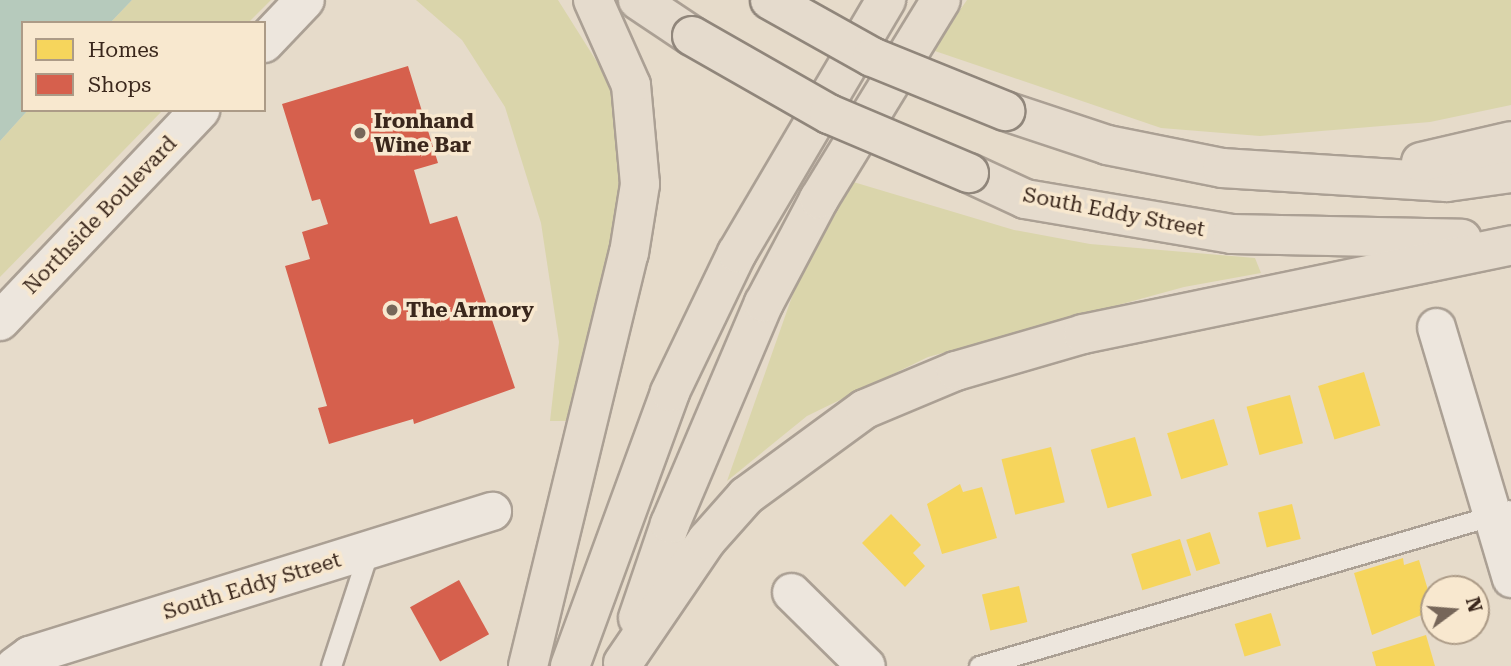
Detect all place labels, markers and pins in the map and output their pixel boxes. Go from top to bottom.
place label: Ironhand Wine Bar [374,108,474,158]
marker: Ironhand Wine Bar [352,125,368,141]
place label: The Armory [406,297,534,323]
marker: The Armory [384,302,400,318]

